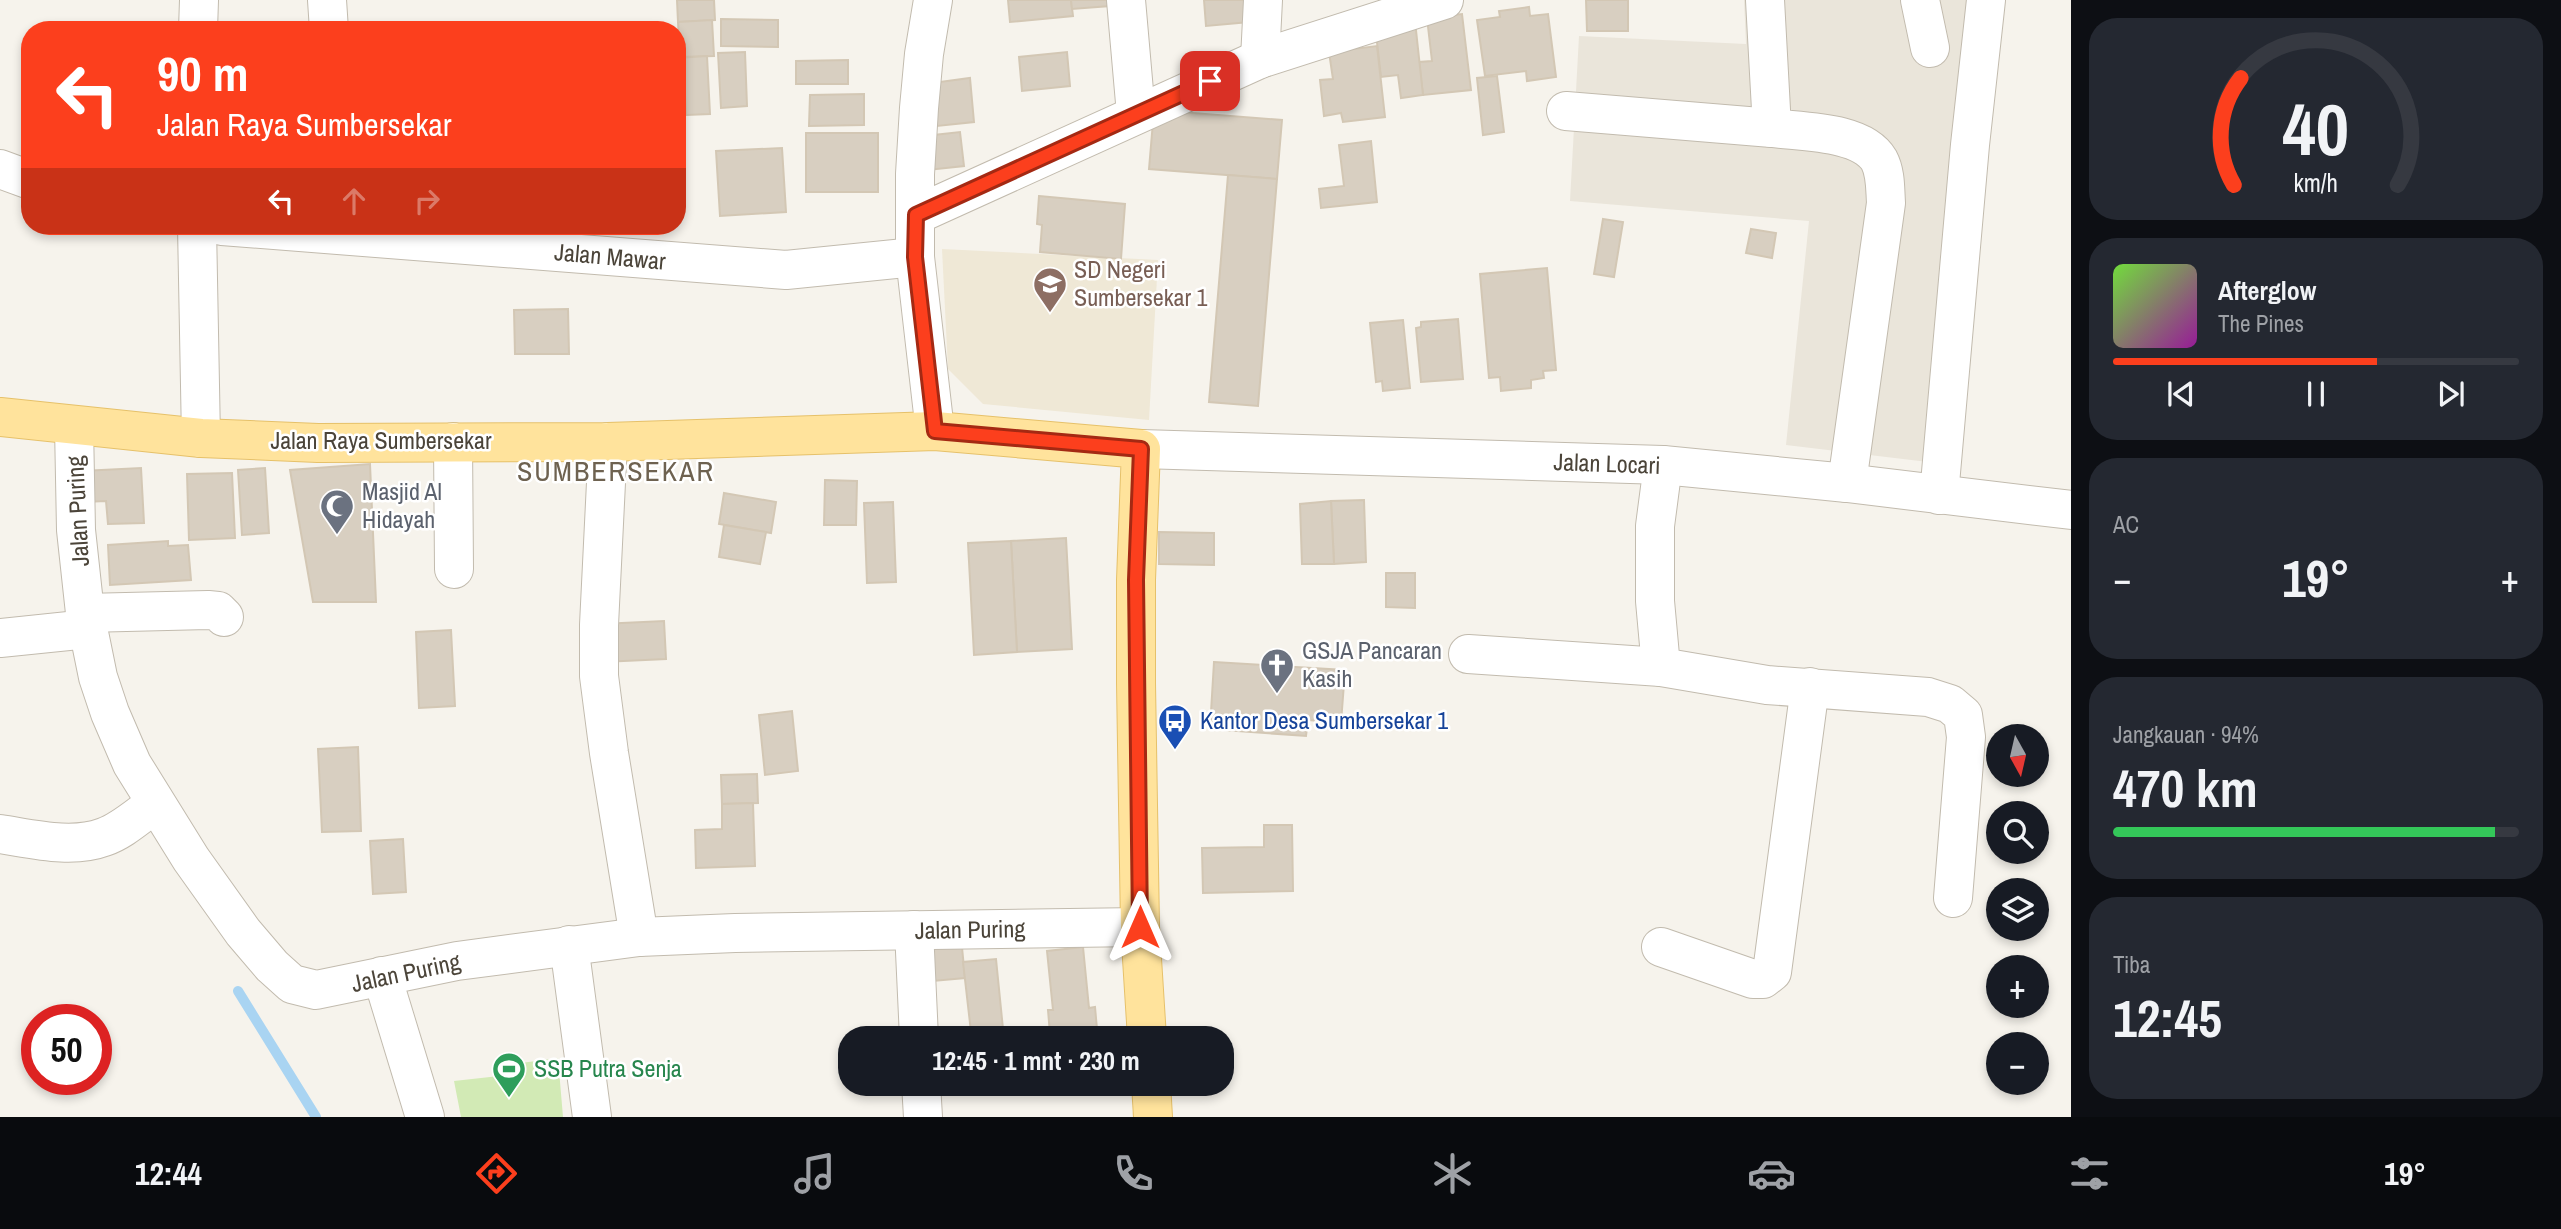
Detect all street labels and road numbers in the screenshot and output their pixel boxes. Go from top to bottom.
street label: Jalan Mawar [553,235,667,277]
street label: Jalan Raya Sumbersekar [271,424,492,456]
street label: Jalan Locari [1553,445,1661,481]
street label: Jalan Puring [58,455,96,567]
street label: Jalan Puring [914,912,1026,946]
street label: Jalan Puring [348,945,463,999]

